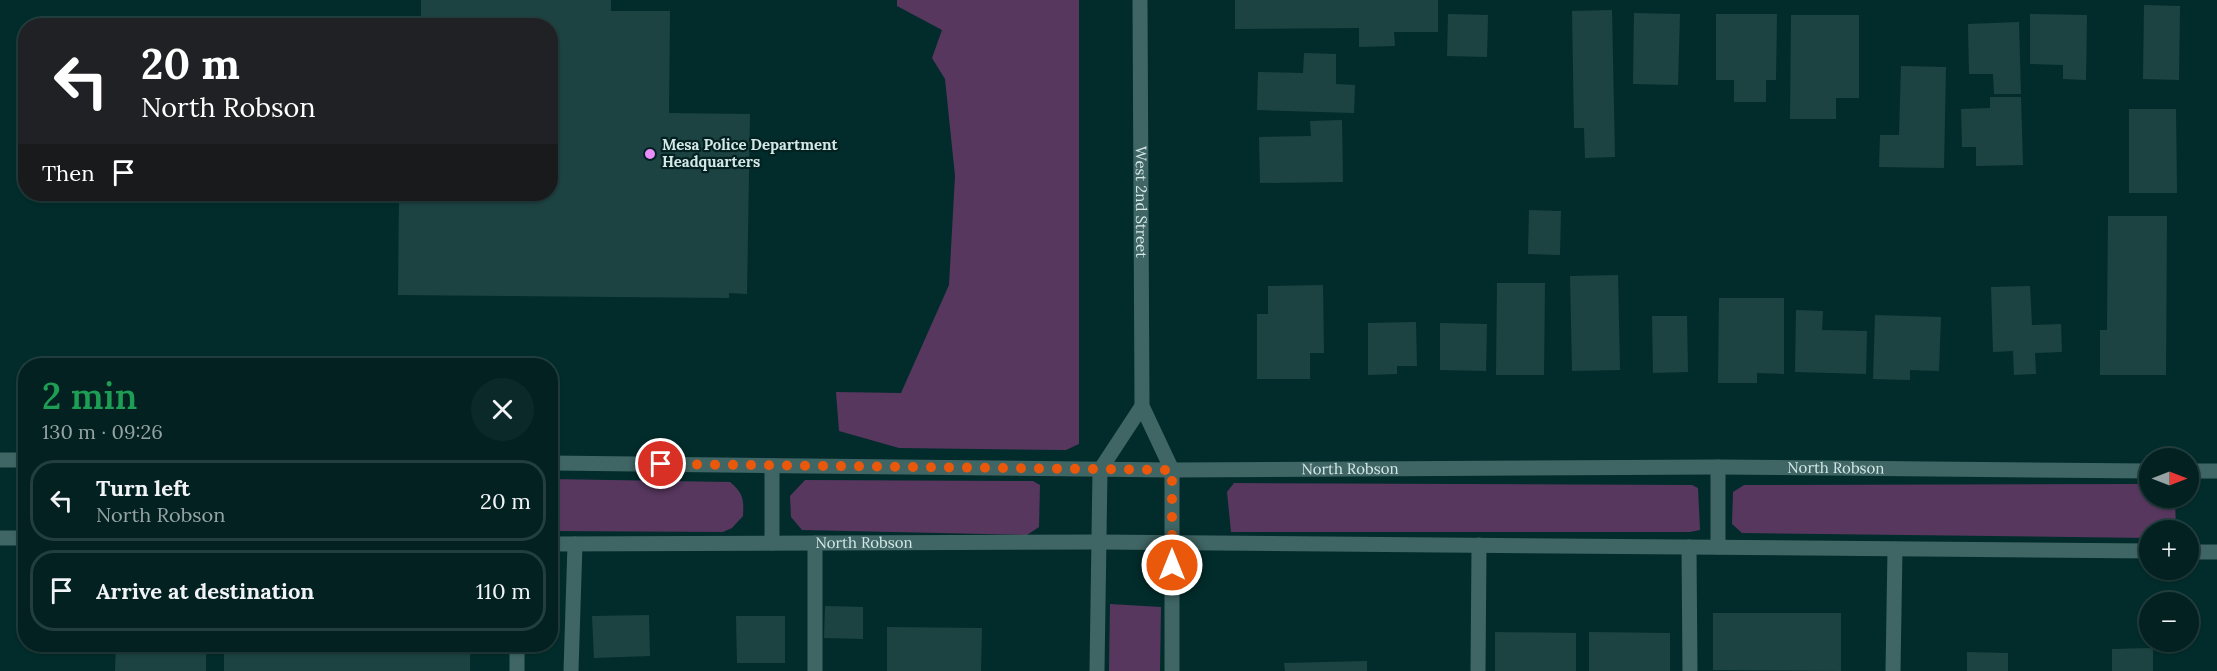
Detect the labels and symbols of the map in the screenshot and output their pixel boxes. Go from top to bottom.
place label: Mesa Police Department Headquarters [662,135,839,171]
street label: West 2nd Street [1132,146,1151,258]
marker: Mesa Police Department Headquarters [643,147,657,161]
pin [635,438,686,489]
north arrow [2139,448,2199,508]
street label: North Robson [1787,458,1885,478]
street label: North Robson [1301,459,1399,478]
street label: North Robson [815,533,913,552]
position arrow [1140,533,1204,597]

